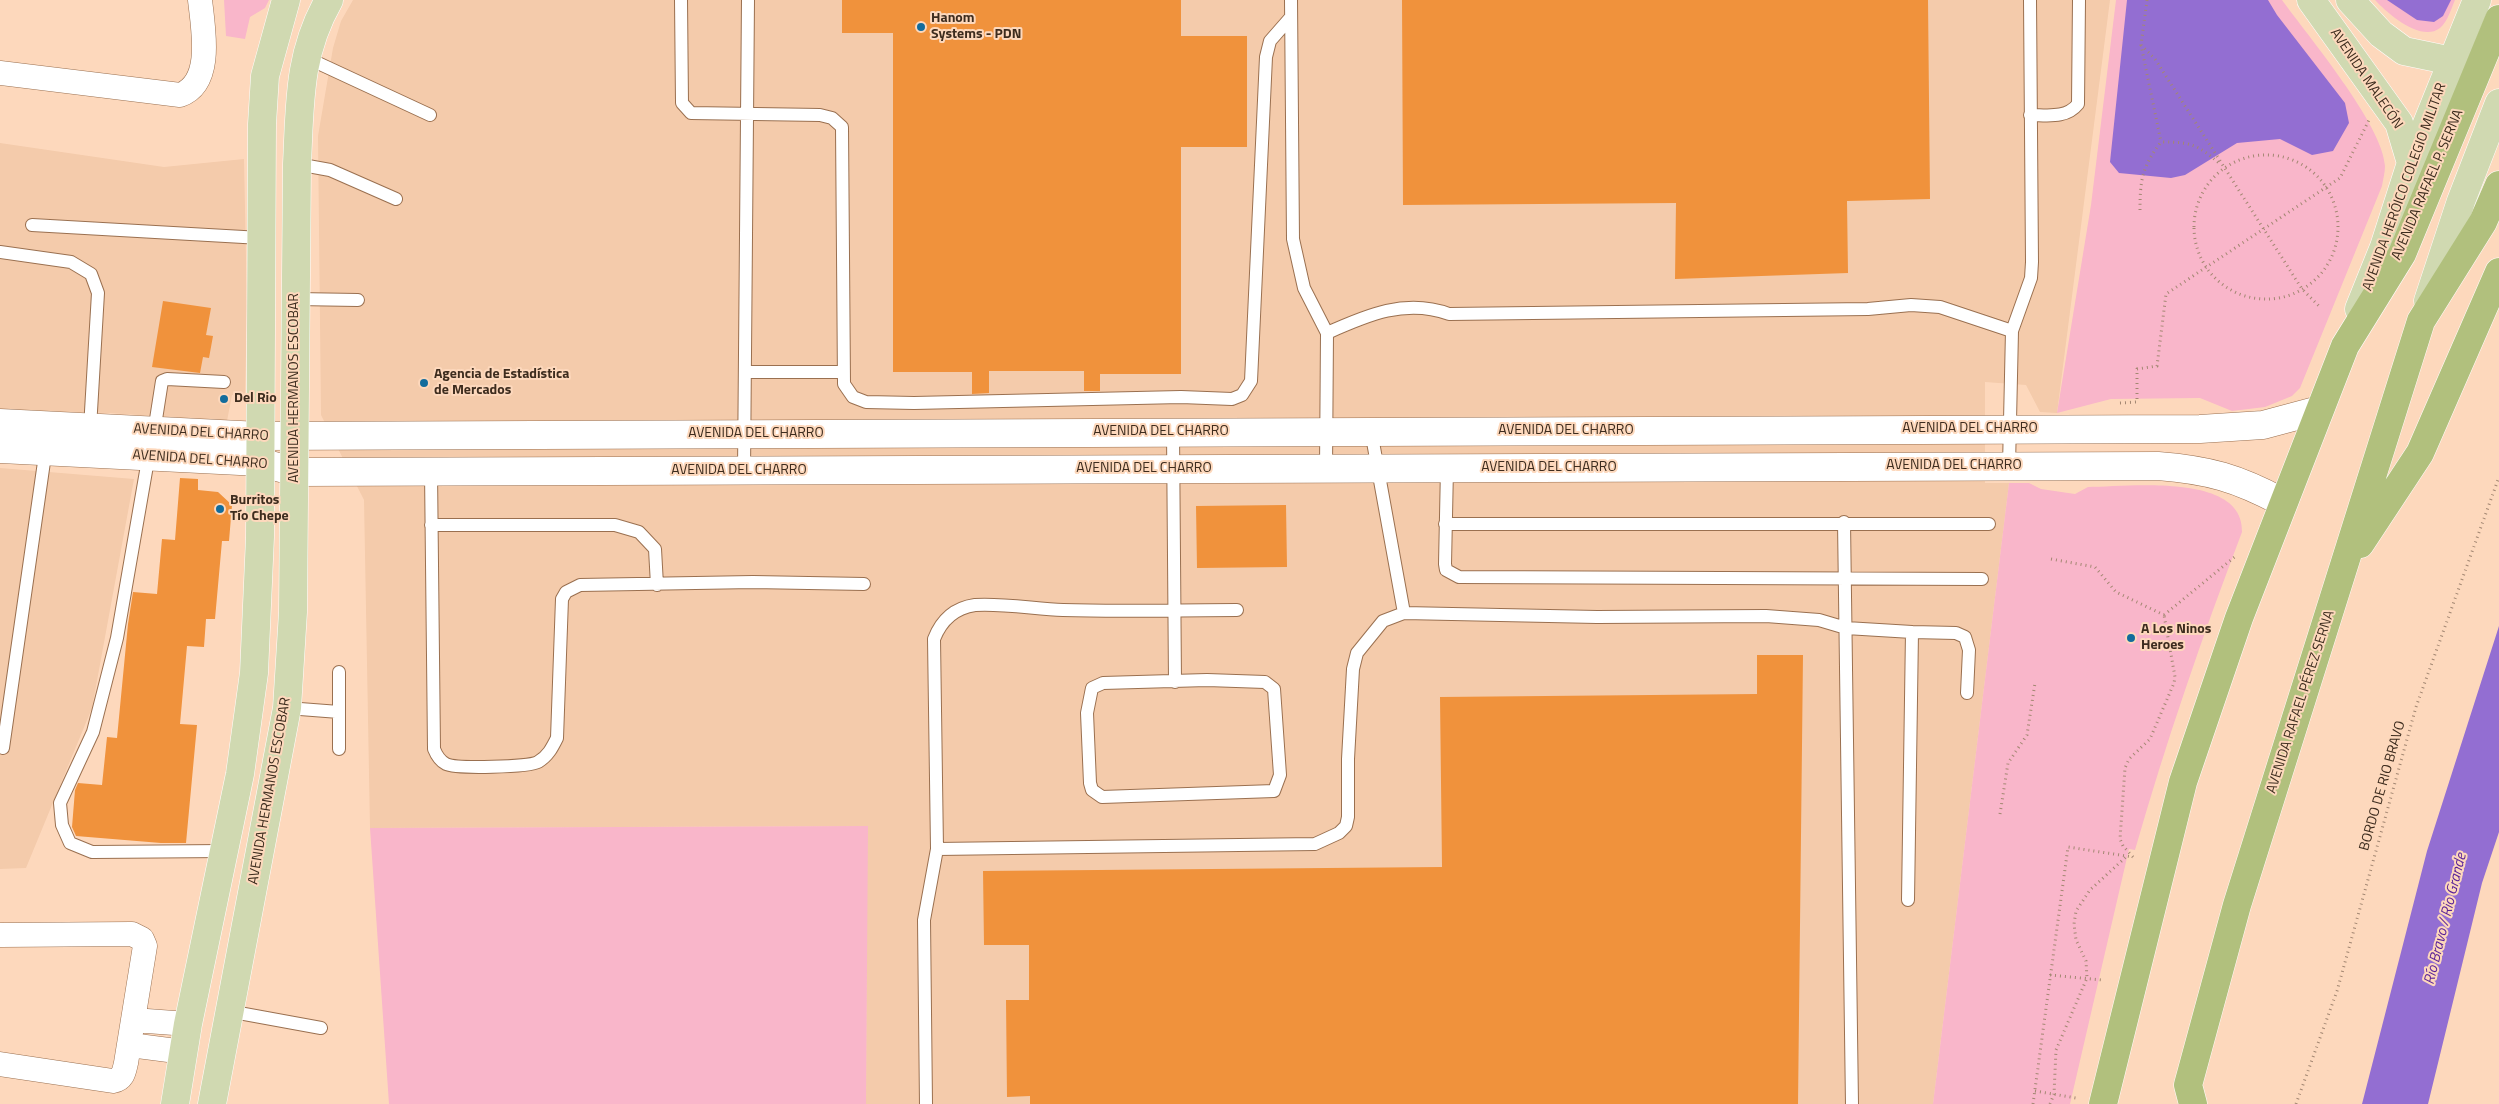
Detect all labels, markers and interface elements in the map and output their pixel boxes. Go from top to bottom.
place label: Hanom Systems - PDN [931,11,1021,44]
marker: Hanom Systems - PDN [915,21,927,33]
street label: AVENIDA MALECÓN [2326,26,2406,132]
street label: AVENIDA HERÓICO COLEGIO MILITAR [2360,81,2450,293]
street label: AVENIDA RAFAEL P. SERNA [2389,107,2467,263]
street label: AVENIDA HERMANOS ESCOBAR [287,293,303,483]
place label: Agencia de Estadística de Mercados [434,367,569,400]
marker: Agencia de Estadística de Mercados [418,377,430,389]
place label: Del Rio [234,391,277,407]
marker: Del Rio [218,393,230,405]
street label: AVENIDA DEL CHARRO [133,421,269,445]
street label: AVENIDA DEL CHARRO [1902,421,2038,437]
street label: AVENIDA DEL CHARRO [1498,423,1634,439]
street label: AVENIDA DEL CHARRO [1093,424,1229,440]
street label: AVENIDA DEL CHARRO [688,426,824,442]
street label: AVENIDA DEL CHARRO [132,447,268,473]
street label: AVENIDA DEL CHARRO [1886,458,2022,474]
street label: AVENIDA DEL CHARRO [1481,460,1617,476]
street label: AVENIDA DEL CHARRO [1076,461,1212,477]
street label: AVENIDA DEL CHARRO [671,463,807,479]
place label: Burritos Tío Chepe [230,493,289,526]
marker: Burritos Tío Chepe [214,503,226,515]
street label: AVENIDA RAFAEL PÉREZ SERNA [2263,608,2339,796]
place label: A Los Ninos Heroes [2141,622,2211,654]
marker: A Los Ninos Heroes [2125,632,2137,644]
street label: AVENIDA HERMANOS ESCOBAR [245,696,295,886]
street label: BORDO DE RIO BRAVO [2356,719,2410,853]
water label: Río Bravo / Rio Grande [2421,851,2471,987]

